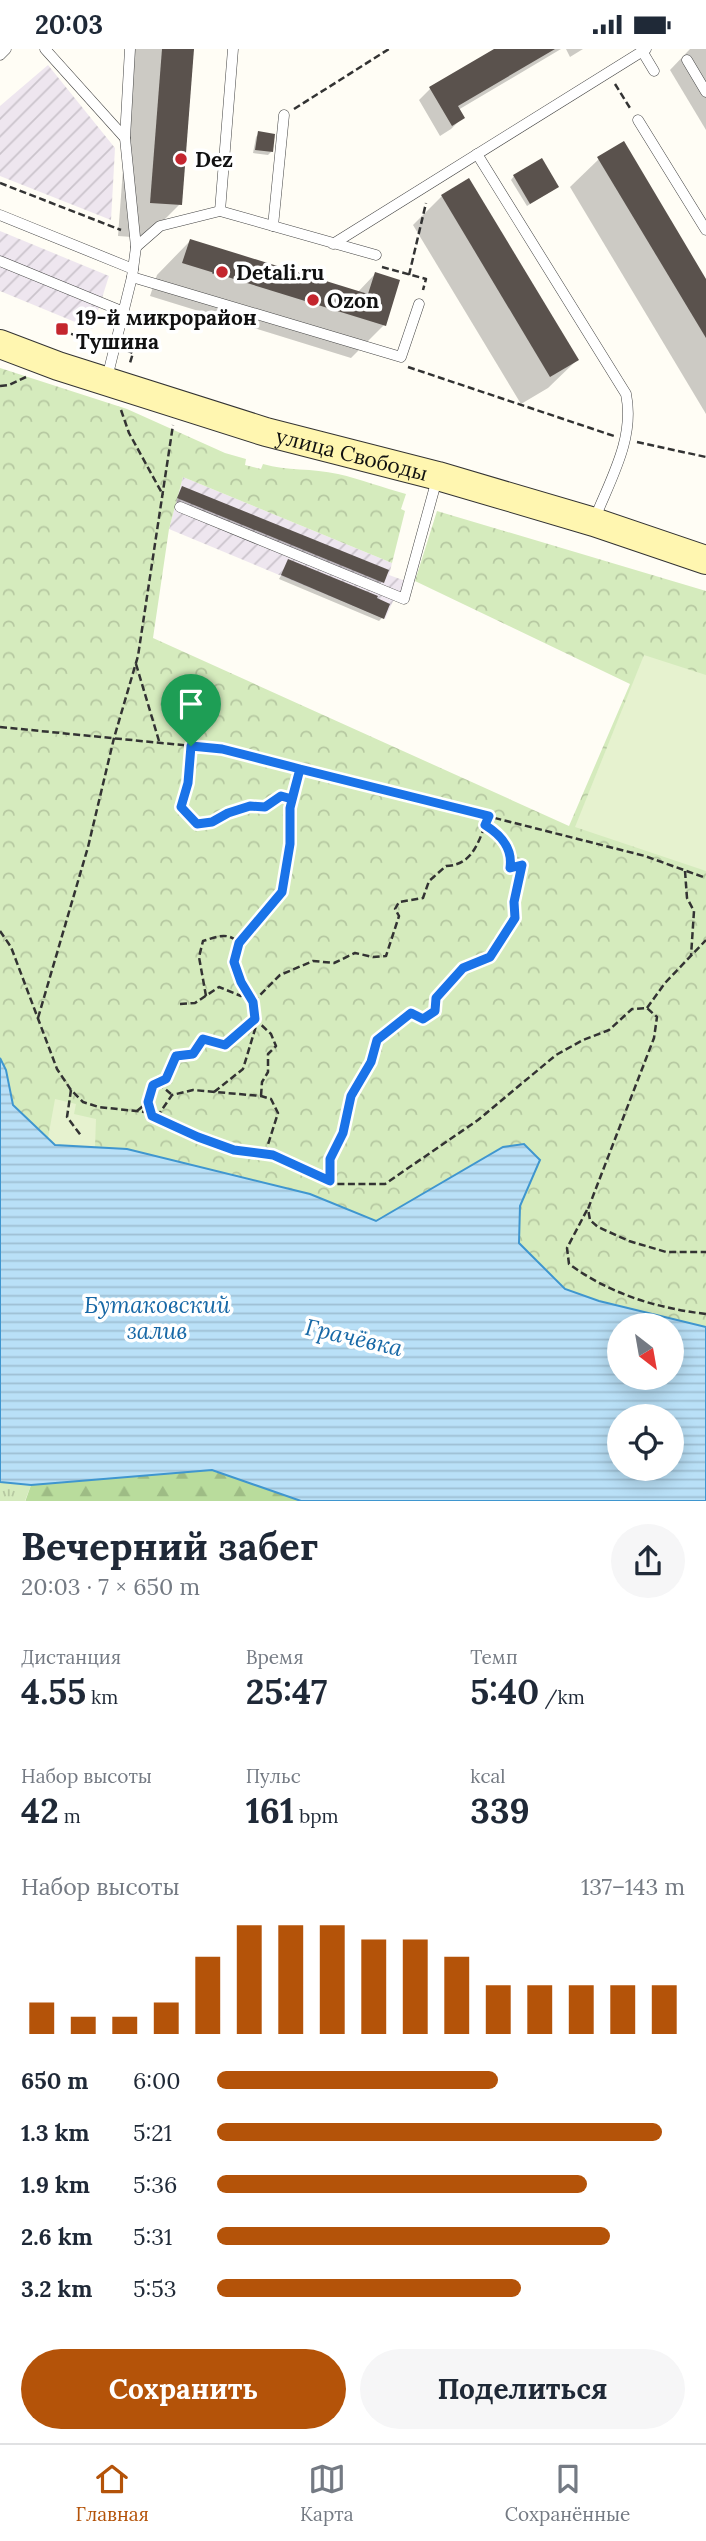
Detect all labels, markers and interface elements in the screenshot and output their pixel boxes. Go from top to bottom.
text: 20:03 [35,8,103,41]
place label: Dez [195,146,233,173]
marker: Dez [173,151,189,167]
place label: Detali.ru [236,259,324,286]
marker: Detali.ru [214,264,230,280]
place label: Ozon [327,287,379,314]
marker: Ozon [305,292,321,308]
place label: 19-й микрорайон Тушина [76,304,257,355]
marker: 19-й микрорайон Тушина [54,321,70,337]
street label: улица Свободы [273,422,431,486]
pin [161,674,221,746]
icon: arrive [172,685,210,723]
water label: Бутаковский залив [84,1290,230,1345]
water label: Грачёвка [302,1312,406,1362]
north arrow [607,1313,684,1389]
map controls [607,1313,684,1481]
button: locate [607,1404,684,1481]
text: Вечерний забег [21,1522,319,1570]
button: share [611,1524,685,1598]
text: 20:03 · 7 × 650 m [21,1572,200,1601]
text: Дистанция [21,1645,121,1669]
text: Время [246,1645,303,1669]
text: Темп [470,1645,518,1669]
text: 4.55 [21,1669,86,1714]
text: 25:47 [246,1669,328,1714]
text: 5:40 [470,1669,539,1714]
text: km [86,1685,118,1709]
text: /km [539,1685,585,1709]
text: Набор высоты [21,1764,152,1788]
text: Пульс [246,1764,301,1788]
text: kcal [470,1764,505,1788]
text: 42 [21,1788,59,1833]
text: 161 [246,1788,294,1833]
text: 339 [470,1788,530,1833]
text: m [59,1804,81,1828]
text: bpm [294,1804,339,1828]
text: Набор высоты [21,1872,179,1901]
text: 137–143 m [581,1872,685,1901]
text: 650 m [21,2066,88,2095]
text: 6:00 [133,2066,181,2095]
text: 1.3 km [21,2118,89,2147]
text: 5:21 [133,2118,172,2147]
text: 1.9 km [21,2170,90,2199]
text: 5:36 [133,2170,177,2199]
text: 2.6 km [21,2222,93,2251]
text: 5:31 [133,2222,172,2251]
text: 3.2 km [21,2274,92,2303]
text: 5:53 [133,2274,177,2303]
button: Сохранить [21,2349,346,2429]
button: Поделиться [360,2349,685,2429]
tab: Главная [76,2460,149,2526]
tab: Карта [300,2460,353,2526]
tab: Сохранённые [505,2460,630,2526]

